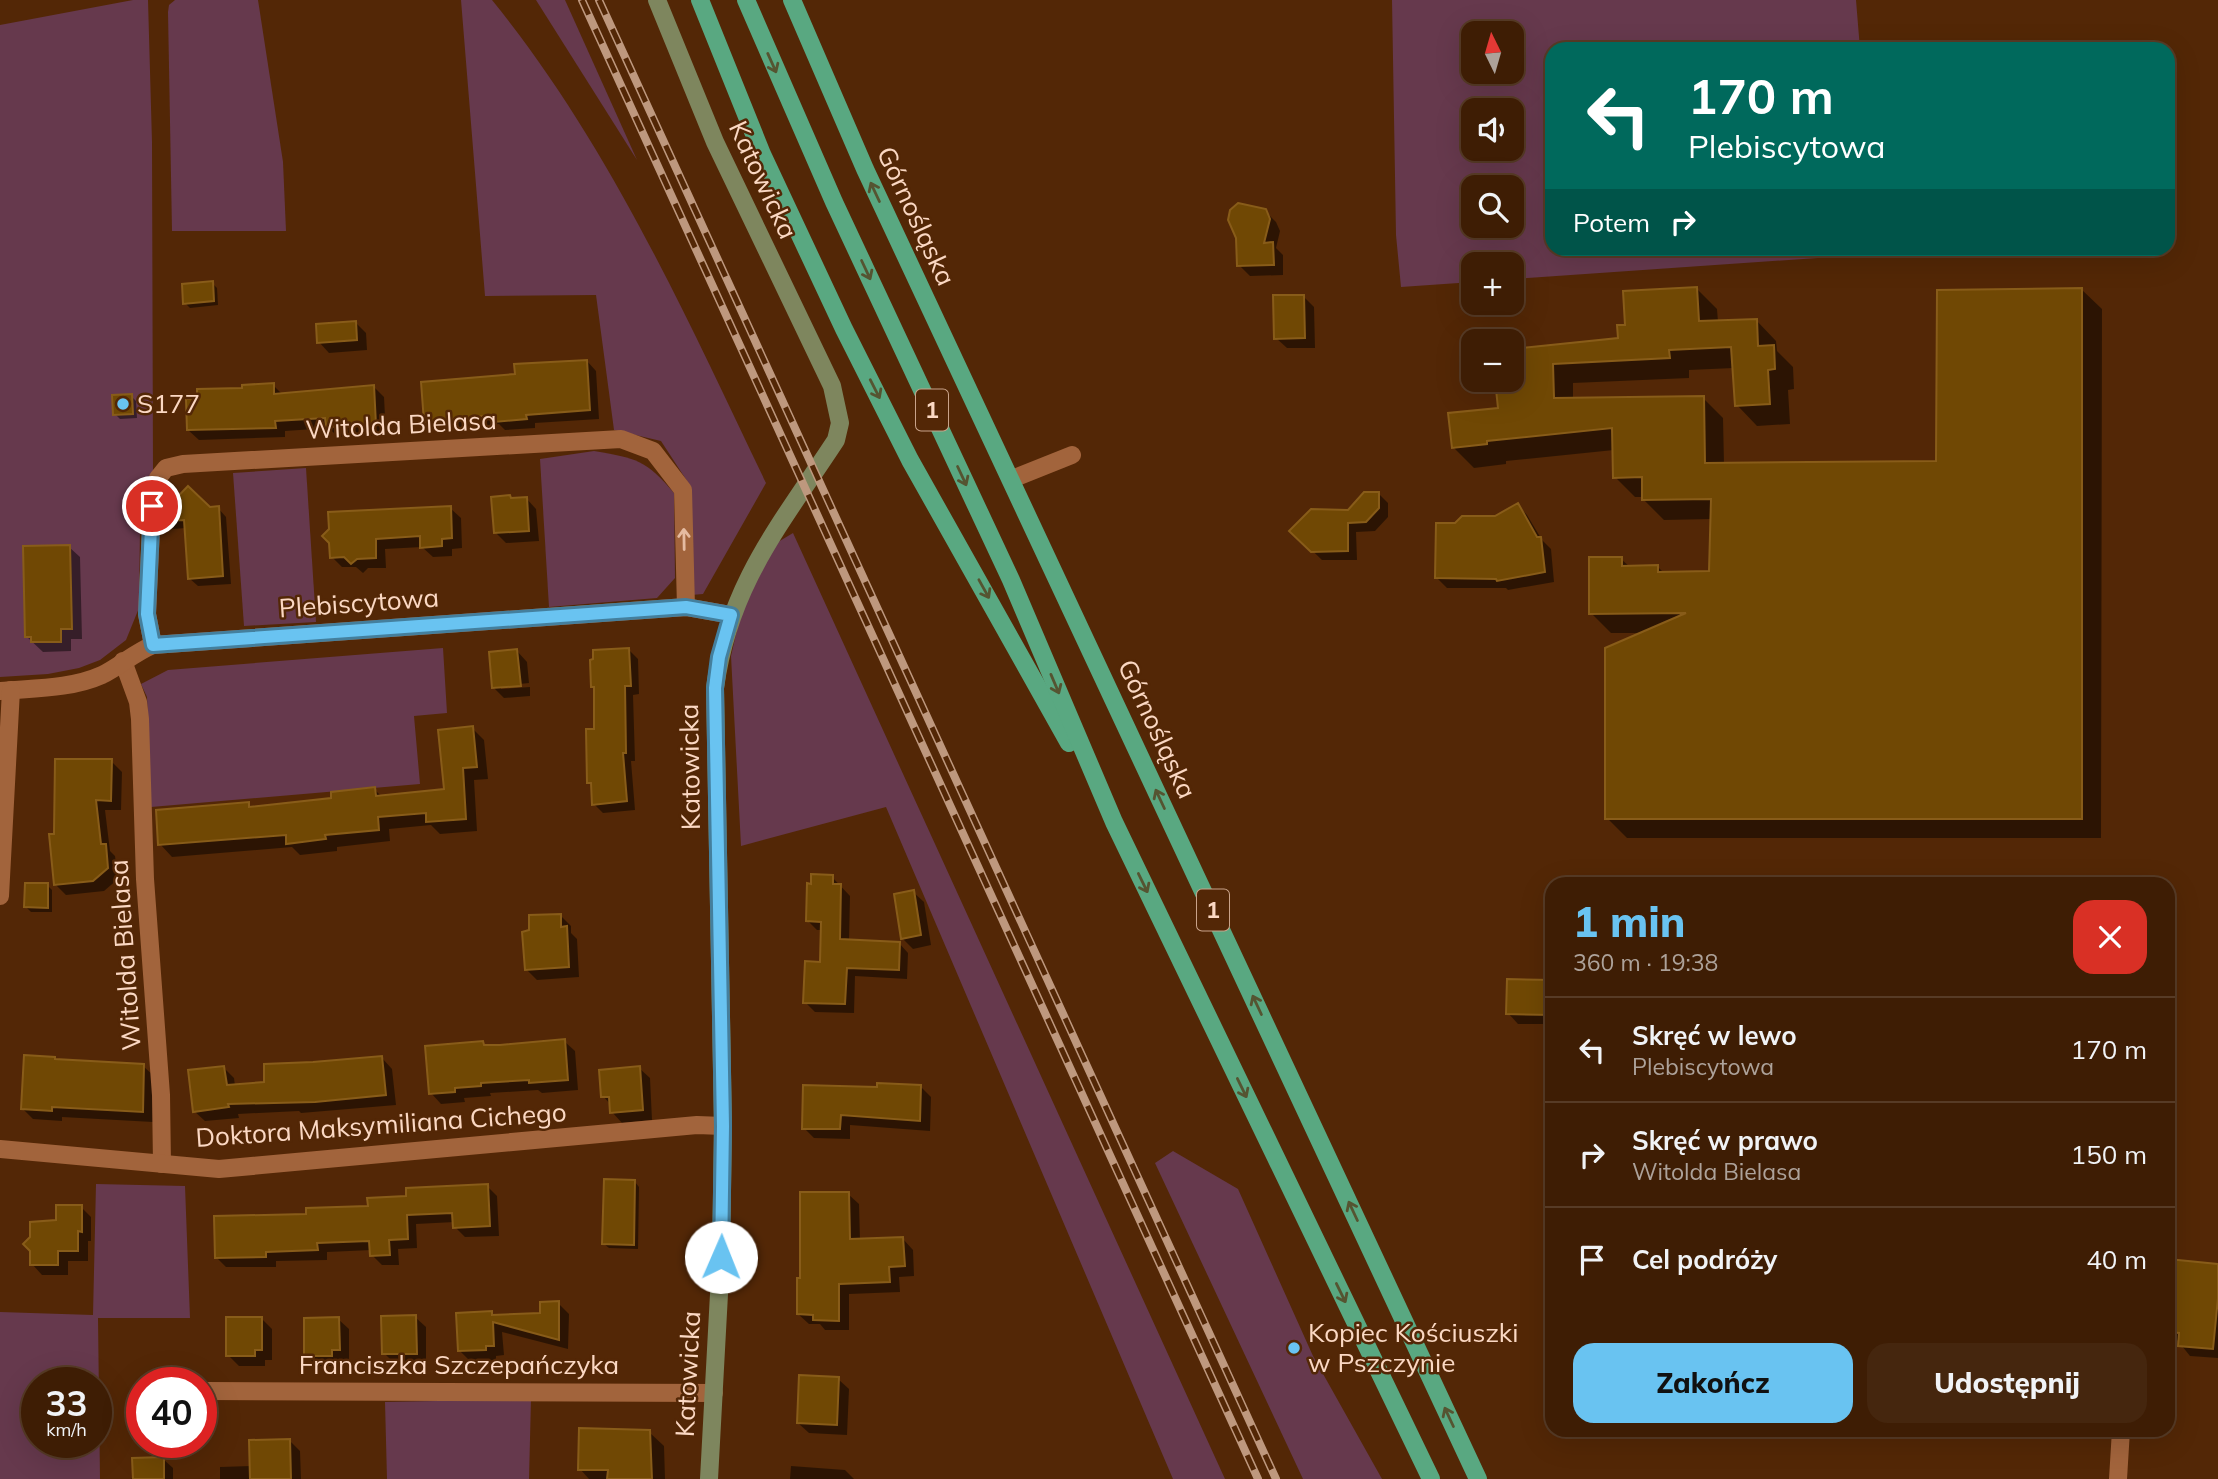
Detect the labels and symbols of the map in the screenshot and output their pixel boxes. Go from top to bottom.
north arrow [1461,21,1524,84]
one-way arrow [766,52,779,73]
street label: Katowicka [722,116,805,244]
street label: Górnośląska [870,141,963,291]
one-way arrow [868,182,882,203]
one-way arrow [860,259,873,280]
one-way arrow [868,379,882,399]
place label: S177 [137,387,200,420]
road number: 1 [916,390,948,430]
marker: S177 [115,396,131,412]
street label: Witolda Bielasa [305,403,497,446]
one-way arrow [956,465,970,486]
pin [122,476,182,536]
one-way arrow [678,528,691,551]
one-way arrow [977,578,991,599]
street label: Plebiscytowa [278,580,440,625]
street label: Górnośląska [1111,654,1204,804]
one-way arrow [1049,673,1062,694]
street label: Katowicka [672,704,707,830]
one-way arrow [1153,789,1167,810]
street label: Witolda Bielasa [101,858,148,1052]
one-way arrow [1137,872,1151,893]
road number: 1 [1197,890,1229,930]
one-way arrow [1249,995,1263,1016]
one-way arrow [1236,1077,1250,1098]
street label: Doktora Maksymiliana Cichego [194,1095,568,1154]
one-way arrow [1346,1201,1359,1222]
position arrow [684,1220,758,1294]
one-way arrow [1335,1282,1348,1303]
street label: Katowicka [668,1310,707,1438]
place label: Kopiec Kościuszki w Pszczynie [1308,1316,1518,1379]
marker: Kopiec Kościuszki w Pszczynie [1286,1340,1302,1356]
street label: Franciszka Szczepańczyka [299,1348,619,1381]
speed limit sign: 40 [126,1367,217,1458]
one-way arrow [1442,1407,1455,1428]

